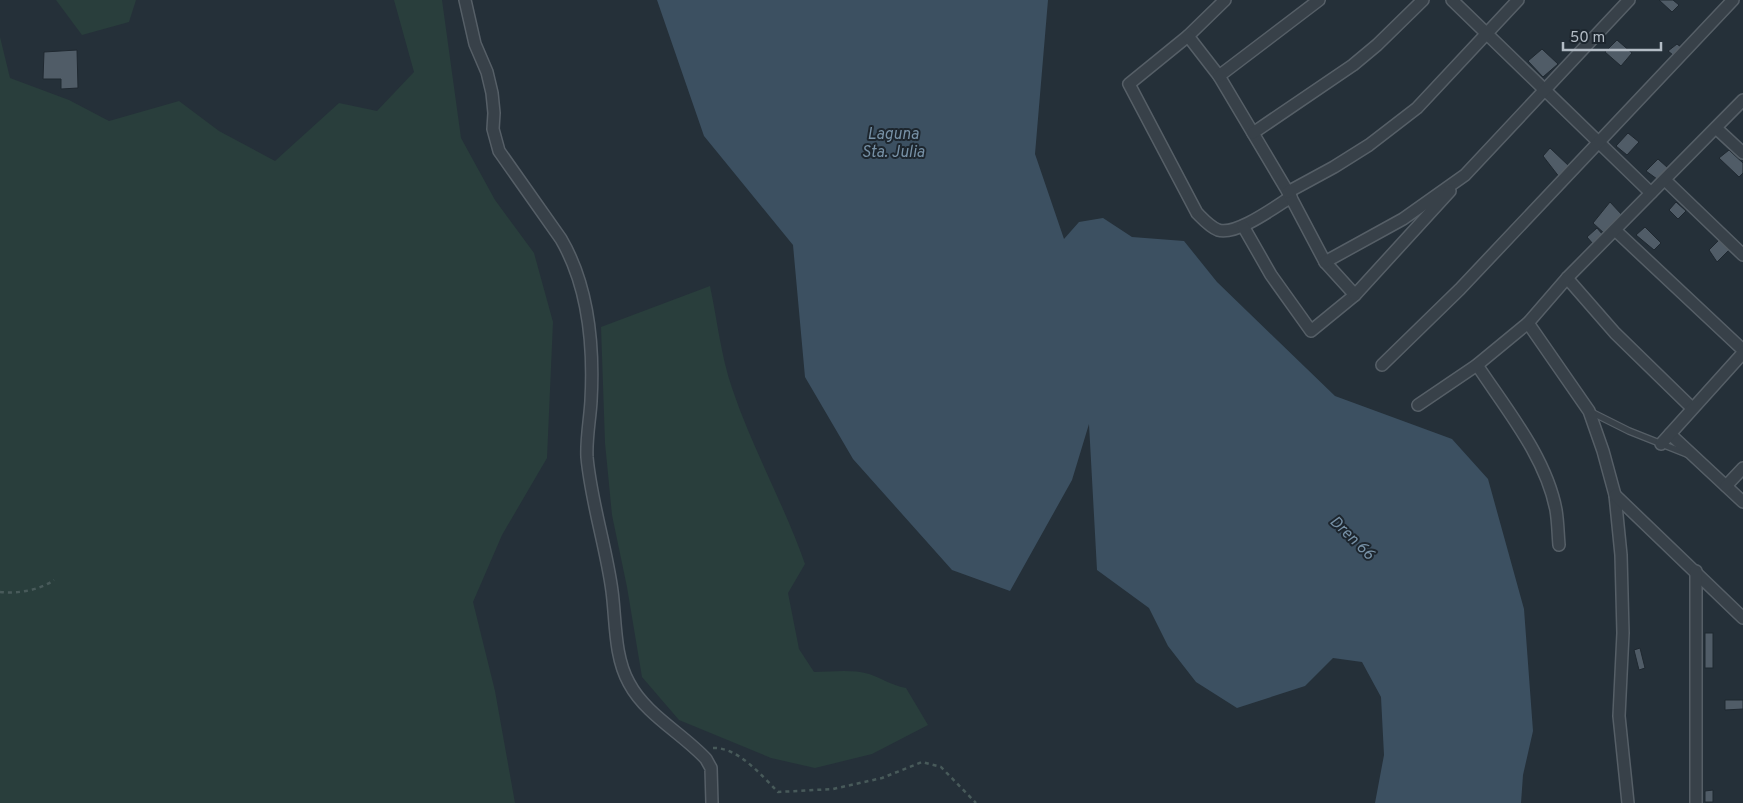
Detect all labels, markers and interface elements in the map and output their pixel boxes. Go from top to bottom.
scale bar [1563,20,1660,52]
text: 50 m [1570,29,1605,48]
water label: Laguna Sta. Julia [861,125,925,163]
water label: Dren 66 [1325,512,1378,565]

